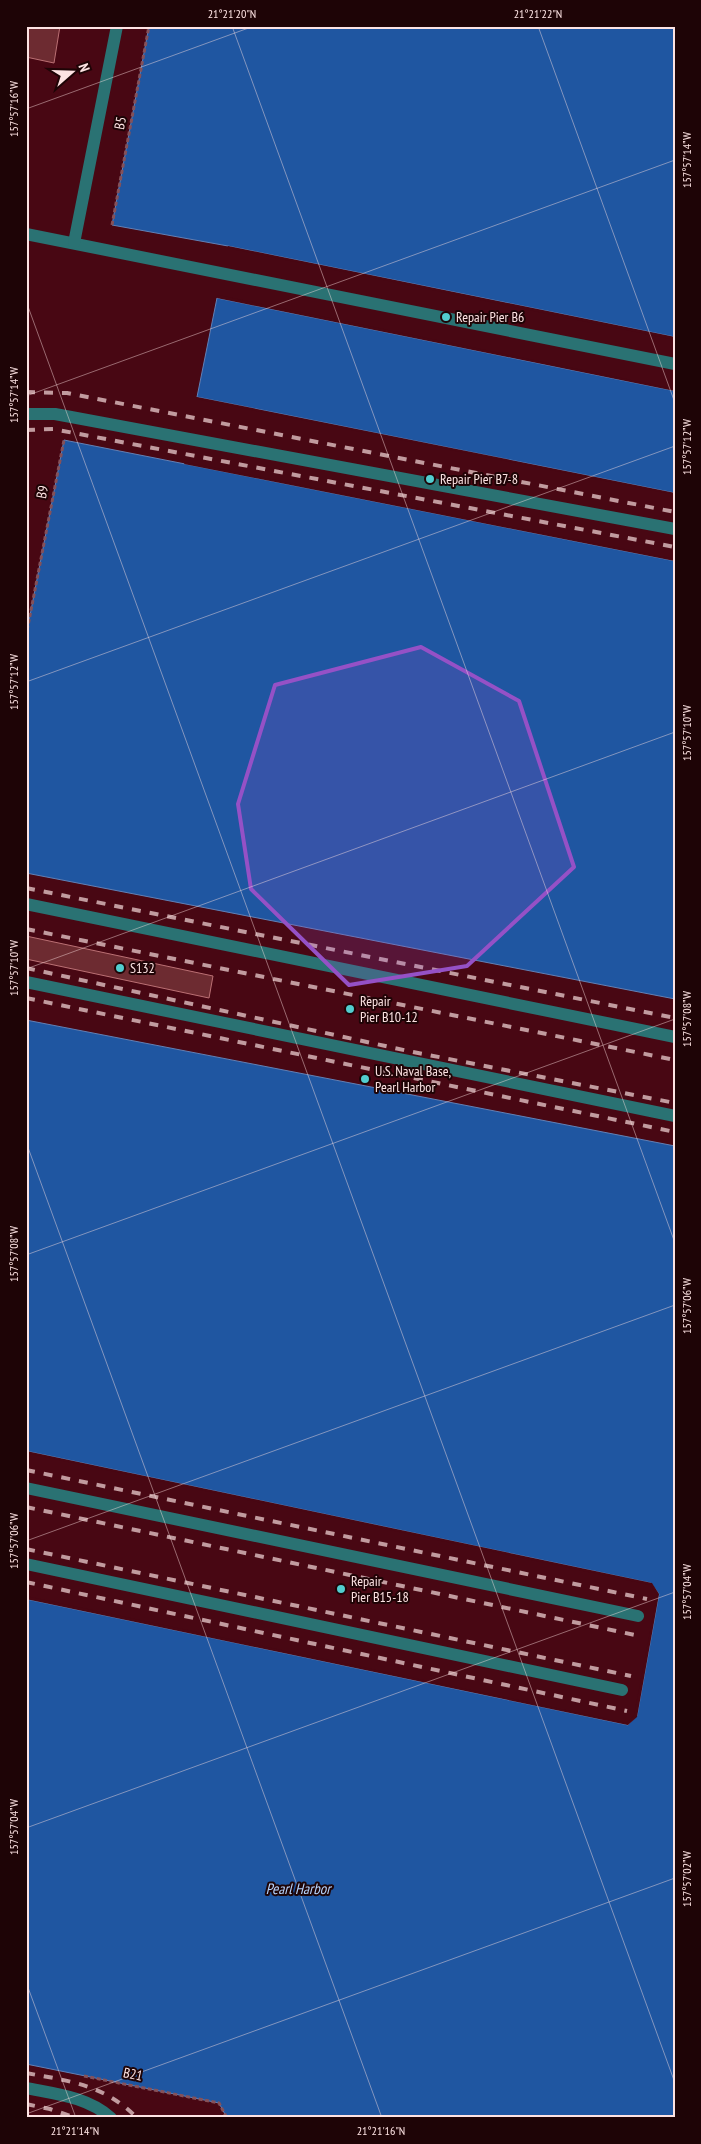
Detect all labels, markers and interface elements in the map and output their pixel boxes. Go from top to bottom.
text: 21°21'20"N [208,6,256,21]
text: 21°21'22"N [514,6,562,21]
north arrow [48,48,98,98]
text: N [74,61,94,74]
text: 157°57'16"W [6,81,21,137]
street label: B5 [110,115,130,131]
text: 157°57'14"W [679,132,694,188]
place label: Repair Pier B6 [456,308,524,326]
marker: Repair Pier B6 [440,311,452,323]
text: 157°57'14"W [6,367,21,423]
text: 157°57'12"W [679,419,694,475]
place label: Repair Pier B7-8 [440,470,518,488]
marker: Repair Pier B7-8 [424,473,436,485]
street label: B9 [32,484,52,500]
text: 157°57'12"W [6,654,21,710]
text: 157°57'10"W [679,705,694,761]
text: 157°57'10"W [6,940,21,996]
place label: S132 [130,959,155,977]
marker: S132 [114,962,126,974]
text: 157°57'08"W [679,991,694,1047]
place label: Repair Pier B10-12 [360,992,418,1026]
marker: Repair Pier B10-12 [344,1003,356,1015]
place label: U.S. Naval Base, Pearl Harbor [375,1062,451,1096]
marker: U.S. Naval Base, Pearl Harbor [359,1073,371,1085]
text: 157°57'08"W [6,1226,21,1282]
text: 157°57'06"W [679,1278,694,1334]
text: 157°57'06"W [6,1513,21,1569]
text: 157°57'04"W [679,1564,694,1620]
place label: Repair Pier B15-18 [351,1572,409,1606]
marker: Repair Pier B15-18 [335,1583,347,1595]
text: 157°57'04"W [6,1799,21,1855]
text: 157°57'02"W [679,1851,694,1907]
water label: Pearl Harbor [266,1879,332,1898]
street label: B21 [122,2063,144,2085]
text: 21°21'14"N [51,2123,99,2138]
text: 21°21'16"N [357,2123,405,2138]

